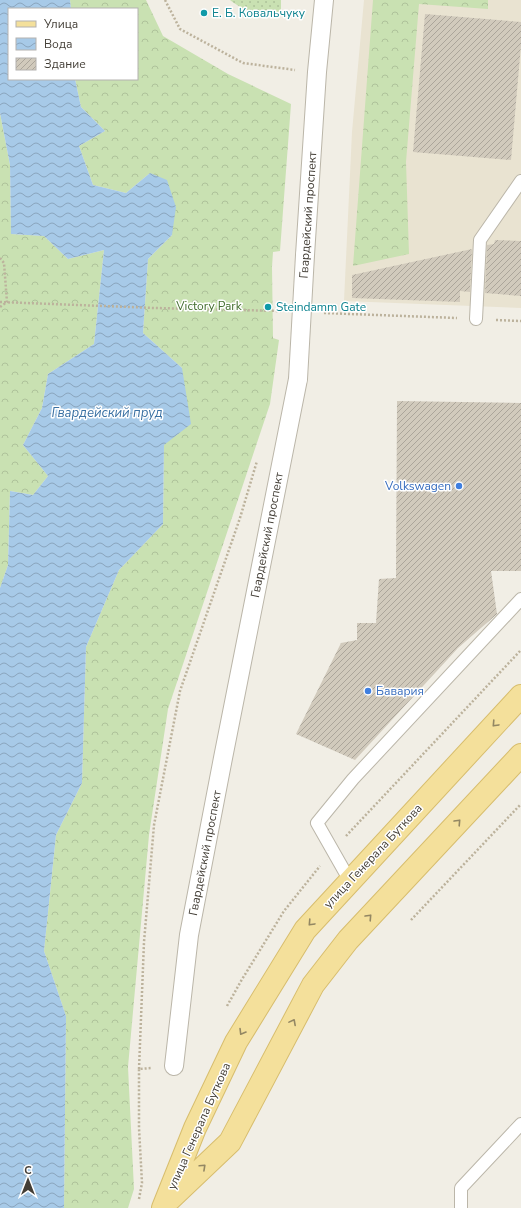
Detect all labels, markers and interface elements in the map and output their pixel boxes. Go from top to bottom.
place label: Е. Б. Ковальчуку [212,5,306,21]
legend [8,8,138,80]
marker: Е. Б. Ковальчуку [199,8,209,18]
text: Улица [43,16,78,32]
text: Вода [44,36,72,52]
text: Здание [44,56,86,72]
street label: Гвардейский проспект [296,150,320,279]
park label: Victory Park [175,298,243,314]
place label: Steindamm Gate [276,299,366,315]
marker: Steindamm Gate [263,302,273,312]
water label: Гвардейский пруд [51,404,163,422]
street label: Гвардейский проспект [247,470,287,599]
place label: Volkswagen [384,478,451,494]
marker: Volkswagen [454,481,464,491]
place label: Бавария [376,683,424,699]
marker: Бавария [363,686,373,696]
one-way arrow [492,719,499,727]
street label: Гвардейский проспект [185,788,225,917]
street label: улица Генерала Буткова [320,800,426,912]
one-way arrow [453,820,460,827]
one-way arrow [364,915,371,922]
one-way arrow [309,918,316,925]
one-way arrow [289,1019,296,1026]
one-way arrow [239,1028,247,1035]
street label: улица Генерала Буткова [164,1060,234,1192]
north arrow [8,1160,48,1200]
text: С [24,1163,32,1178]
one-way arrow [199,1165,206,1172]

